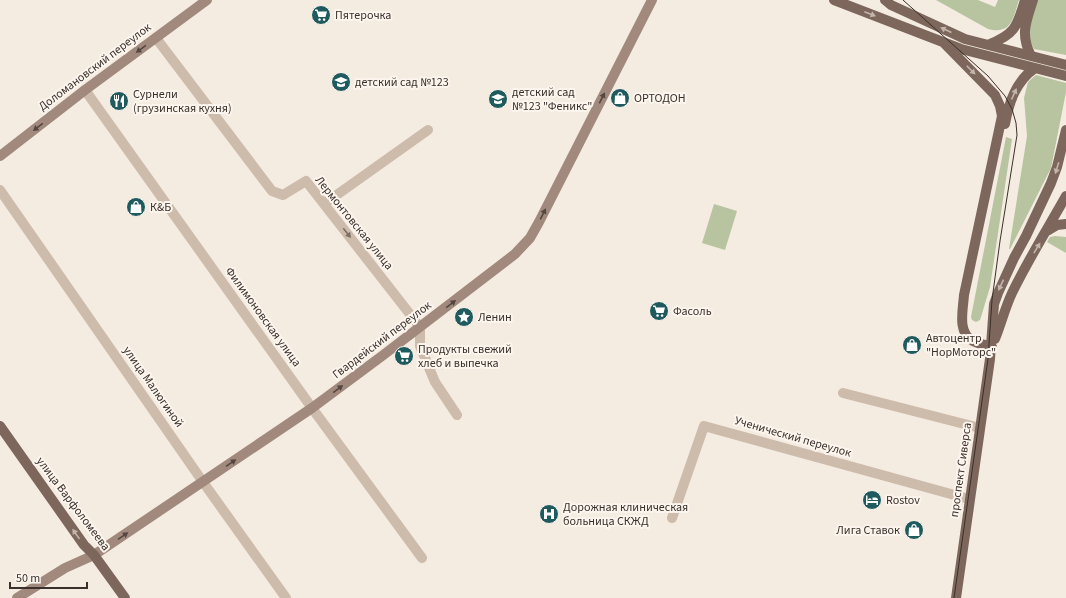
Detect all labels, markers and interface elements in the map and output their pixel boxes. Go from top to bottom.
supermarket icon: Пятерочка [310,4,332,26]
place label: Пятерочка [335,7,391,24]
one-way arrow [865,12,877,18]
street label: Доломановский переулок [35,19,155,115]
one-way arrow [940,27,952,33]
one-way arrow [136,44,147,53]
one-way arrow [967,65,976,75]
school or university icon: детский сад №123 [330,71,352,93]
place label: детский сад №123 [355,74,449,91]
place label: детский сад №123 "Феникс" [512,84,592,115]
place label: Сурнели (грузинская кухня) [133,86,232,117]
shop icon: ОРТОДОН [609,87,631,109]
school or university icon: детский сад №123 "Феникс" [487,88,509,110]
one-way arrow [1011,88,1017,100]
restaurant icon: Сурнели (грузинская кухня) [108,90,130,112]
place label: ОРТОДОН [634,90,686,107]
one-way arrow [599,93,605,104]
one-way arrow [32,123,43,131]
one-way arrow [1054,162,1060,174]
street label: Лермонтовская улица [311,172,397,274]
shop icon: К&Б [125,196,147,218]
place label: К&Б [150,199,171,216]
one-way arrow [540,208,546,220]
one-way arrow [343,228,351,239]
one-way arrow [1033,242,1040,254]
street label: Филимоновская улица [221,264,305,370]
one-way arrow [998,279,1005,291]
street label: Гвардейский переулок [329,297,435,383]
one-way arrow [446,300,457,308]
supermarket icon: Фасоль [648,300,670,322]
place label: Фасоль [673,303,712,320]
place icon: Ленин [453,306,475,328]
place label: Ленин [478,309,512,326]
place label: Автоцентр "НорМоторс" [926,330,996,361]
shop icon: Автоцентр "НорМоторс" [901,334,923,356]
place label: Продукты свежий хлеб и выпечка [418,341,512,372]
street label: улица Малюгиной [119,343,187,431]
supermarket icon: Продукты свежий хлеб и выпечка [393,345,415,367]
one-way arrow [332,385,343,393]
street label: Ученический переулок [733,412,853,462]
street label: проспект Сиверса [946,422,976,518]
street label: улица Варфоломеева [32,454,114,554]
one-way arrow [226,459,236,467]
hotel icon: Rostov [861,489,883,511]
place label: Rostov [886,492,920,509]
place label: Дорожная клиническая больница СКЖД [563,499,688,530]
hospital icon: Дорожная клиническая больница СКЖД [538,503,560,525]
shop icon: Лига Ставок [903,519,925,541]
place label: Лига Ставок [836,522,900,539]
one-way arrow [72,529,80,539]
one-way arrow [117,532,129,539]
scale bar [10,564,87,590]
text: 50 m [16,570,40,587]

